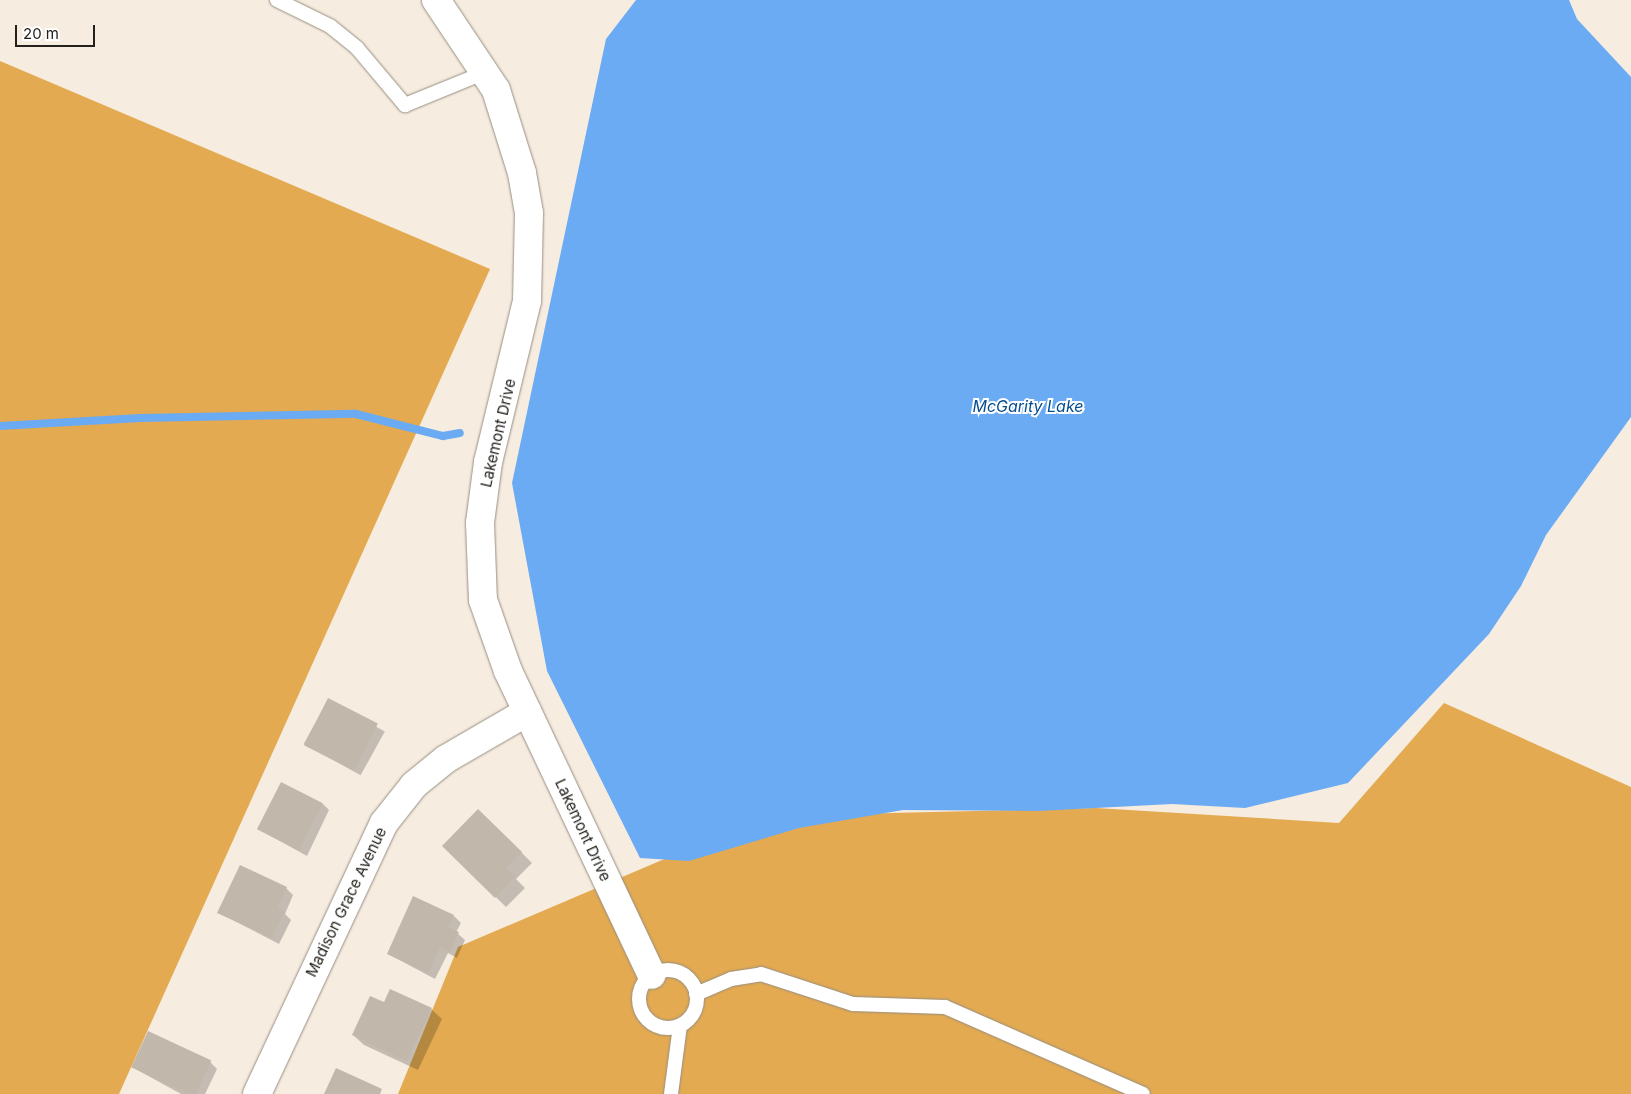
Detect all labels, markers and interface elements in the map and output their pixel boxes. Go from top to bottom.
scale bar [18,15,98,47]
text: 20 m [23,24,59,43]
street label: Lakemont Drive [477,377,519,489]
water label: McGarity Lake [972,396,1084,416]
street label: Lakemont Drive [551,776,615,884]
street label: Madison Grace Avenue [302,824,390,980]

